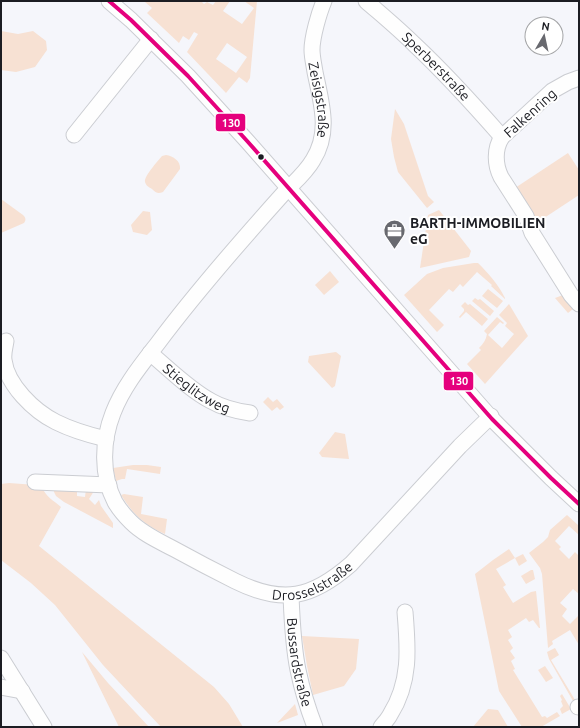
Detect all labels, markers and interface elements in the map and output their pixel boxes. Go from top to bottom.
north arrow [524,16,564,56]
text: N [541,20,551,33]
street label: Sperberstraße [399,29,474,104]
street label: Zeisigstraße [305,61,331,139]
street label: Falkenring [500,85,560,141]
line badge: 130 [215,113,246,132]
text: 130 [222,117,240,129]
unlabelled marker [256,152,266,162]
place label: BARTH-IMMOBILIEN eG [410,215,546,247]
office icon: BARTH-IMMOBILIEN eG [381,218,407,251]
street label: Stieglitzweg [160,360,232,416]
line badge: 130 [443,371,474,391]
text: 130 [450,375,468,387]
street label: Drosselstraße [271,558,356,603]
street label: Bussardstraße [284,617,315,709]

